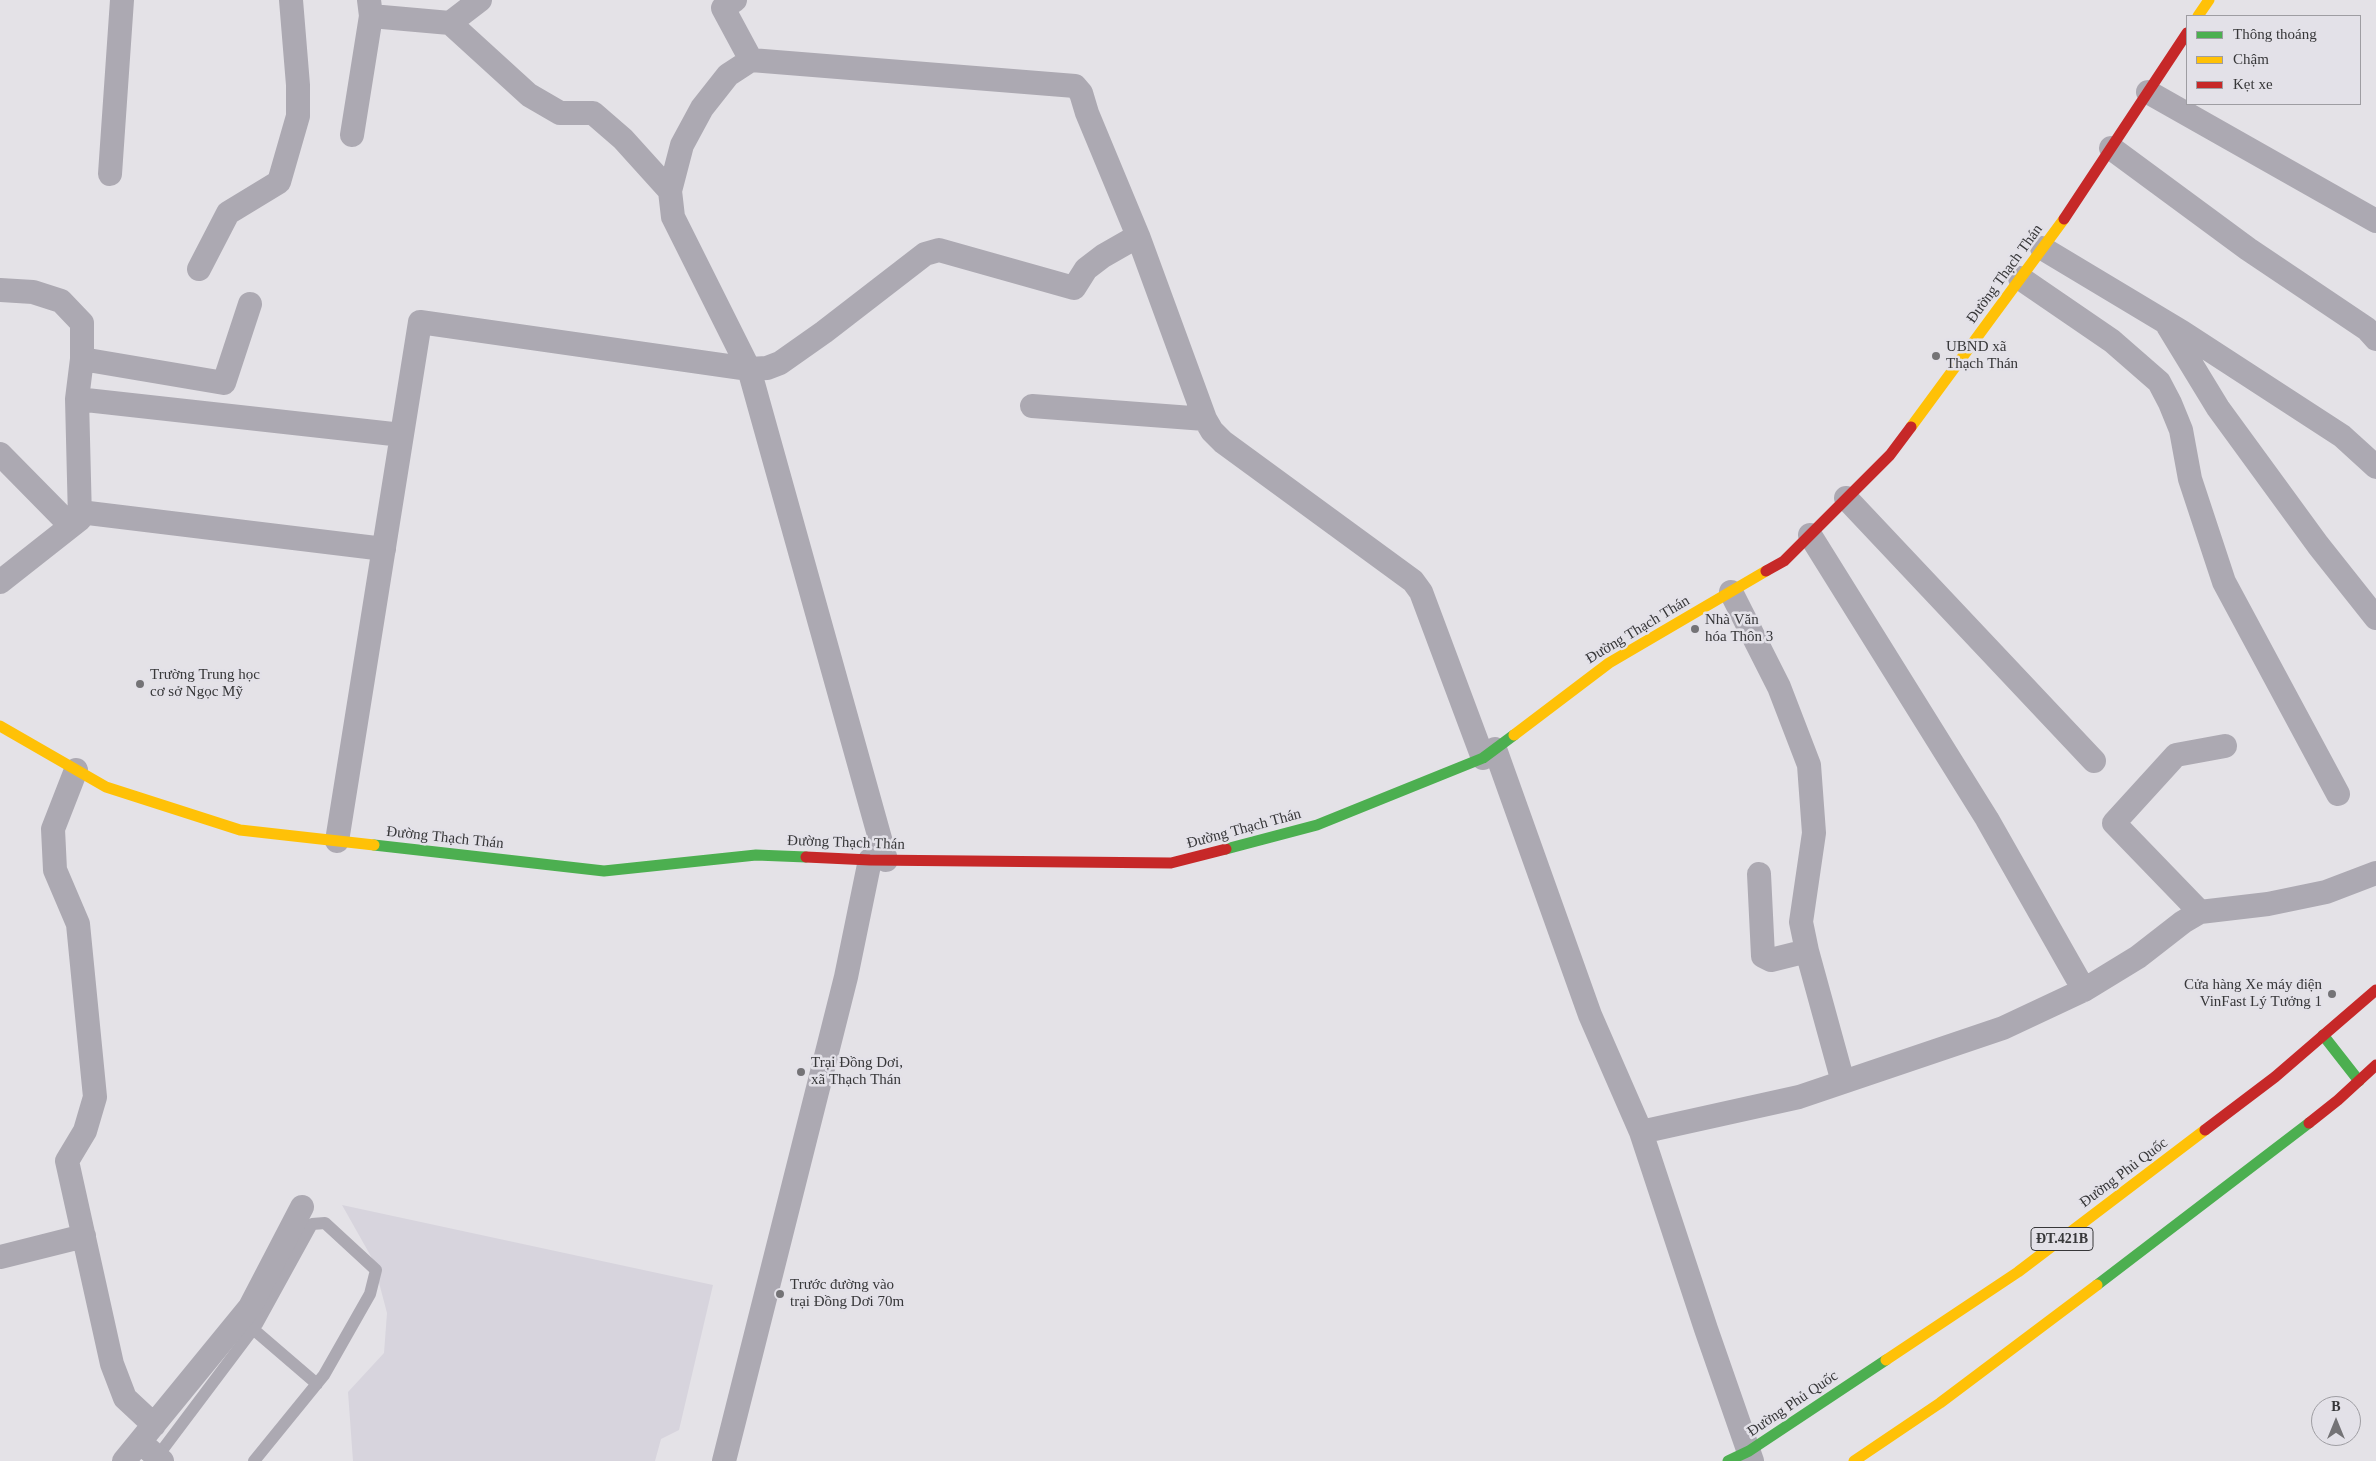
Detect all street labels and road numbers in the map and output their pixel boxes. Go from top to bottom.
street label: Đường Thạch Thán [1963,221,2047,327]
street label: Đường Thạch Thán [1583,592,1693,668]
street label: Đường Thạch Thán [1185,805,1303,853]
street label: Đường Thạch Thán [386,823,504,853]
street label: Đường Thạch Thán [787,832,905,854]
street label: Đường Phủ Quốc [2077,1134,2171,1212]
road number: ĐT.421B [2031,1228,2093,1250]
street label: Đường Phủ Quốc [1744,1367,1842,1441]

